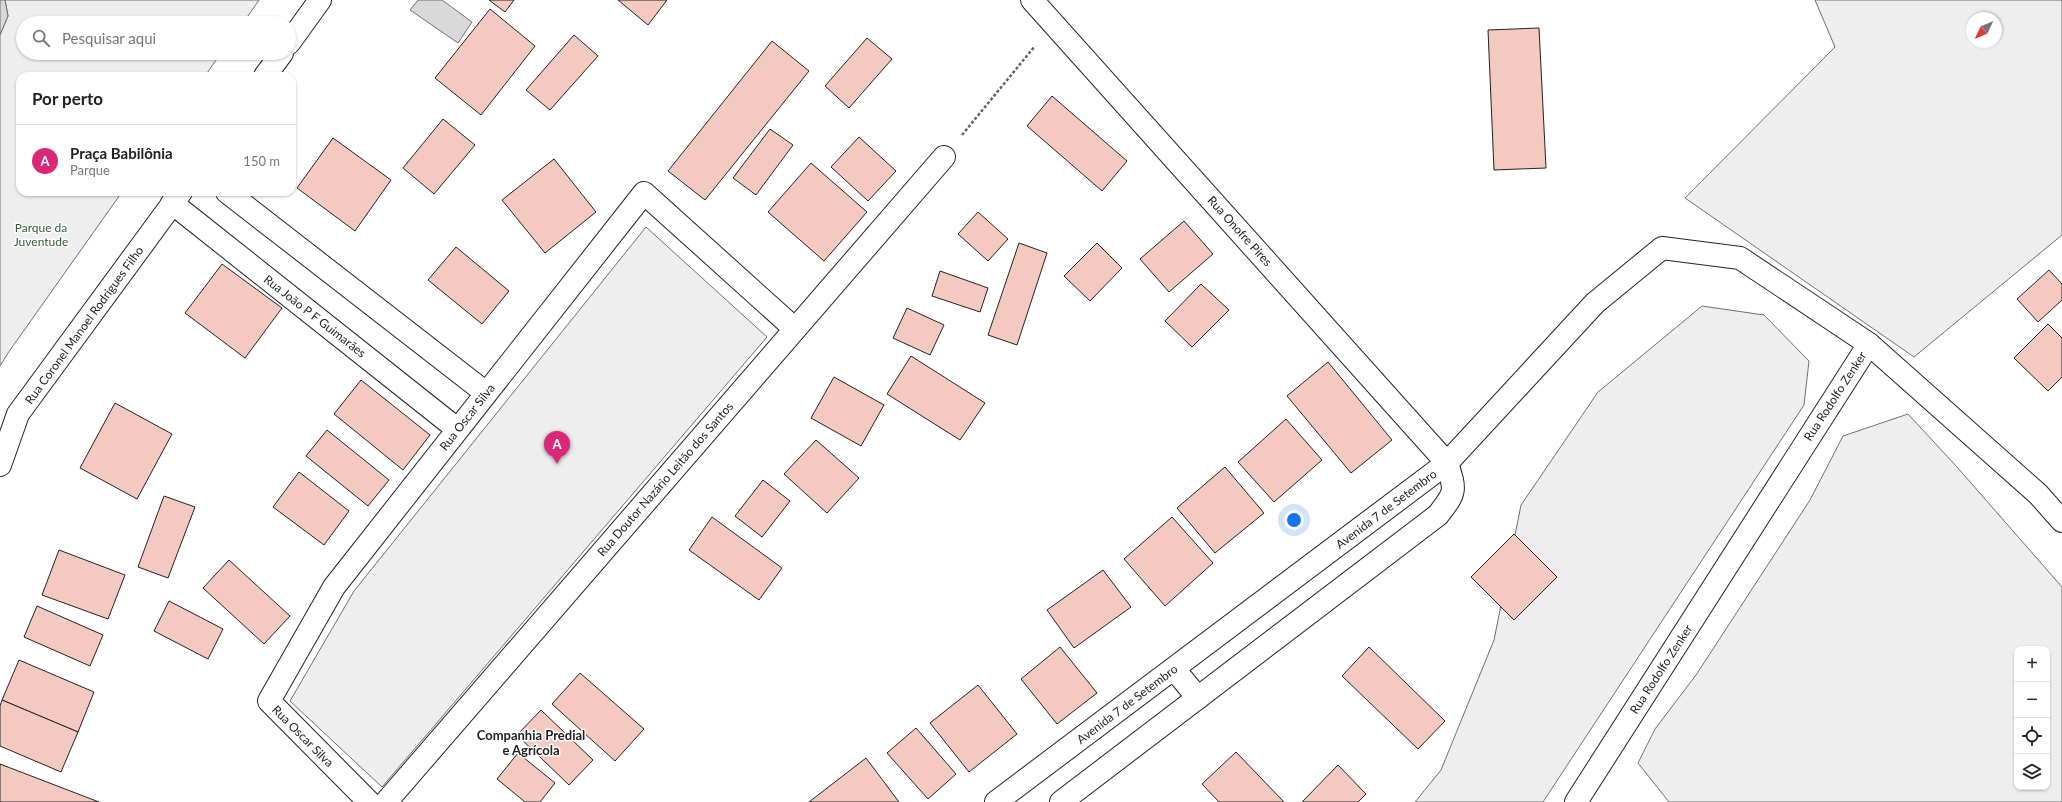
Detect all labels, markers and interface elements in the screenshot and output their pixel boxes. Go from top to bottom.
north arrow [1966,12,2002,48]
search box [16,16,296,60]
icon: search [30,27,52,49]
text: Pesquisar aqui [62,29,156,47]
text: Por perto [32,88,103,109]
text: Praça Babilônia [70,144,173,162]
text: A [40,153,50,169]
text: 150 m [243,153,280,169]
text: Parque [70,162,110,178]
street label: Rua Onofre Pires [1205,193,1275,269]
park label: Parque da Juventude [14,220,68,249]
street label: Rua Coronel Manoel Rodrigues Filho [22,243,147,407]
street label: Rua João P F Guimarães [261,271,369,361]
street label: Rua Rodolfo Zenker [1800,348,1870,444]
street label: Rua Oscar Silva [436,381,498,453]
street label: Rua Doutor Nazário Leitão dos Santos [594,399,736,559]
pin: A [544,431,570,464]
street label: Avenida 7 de Setembro [1333,466,1440,552]
your location [1284,510,1304,530]
street label: Rua Rodolfo Zenker [1626,621,1696,717]
map controls [2014,646,2050,790]
button: + [2014,646,2050,682]
street label: Avenida 7 de Setembro [1074,661,1181,747]
button: − [2014,682,2050,718]
street label: Rua Oscar Silva [269,702,337,770]
button: locate [2014,718,2050,754]
district label: Companhia Predial e Agrícola [477,727,585,758]
button: layers [2014,754,2050,790]

